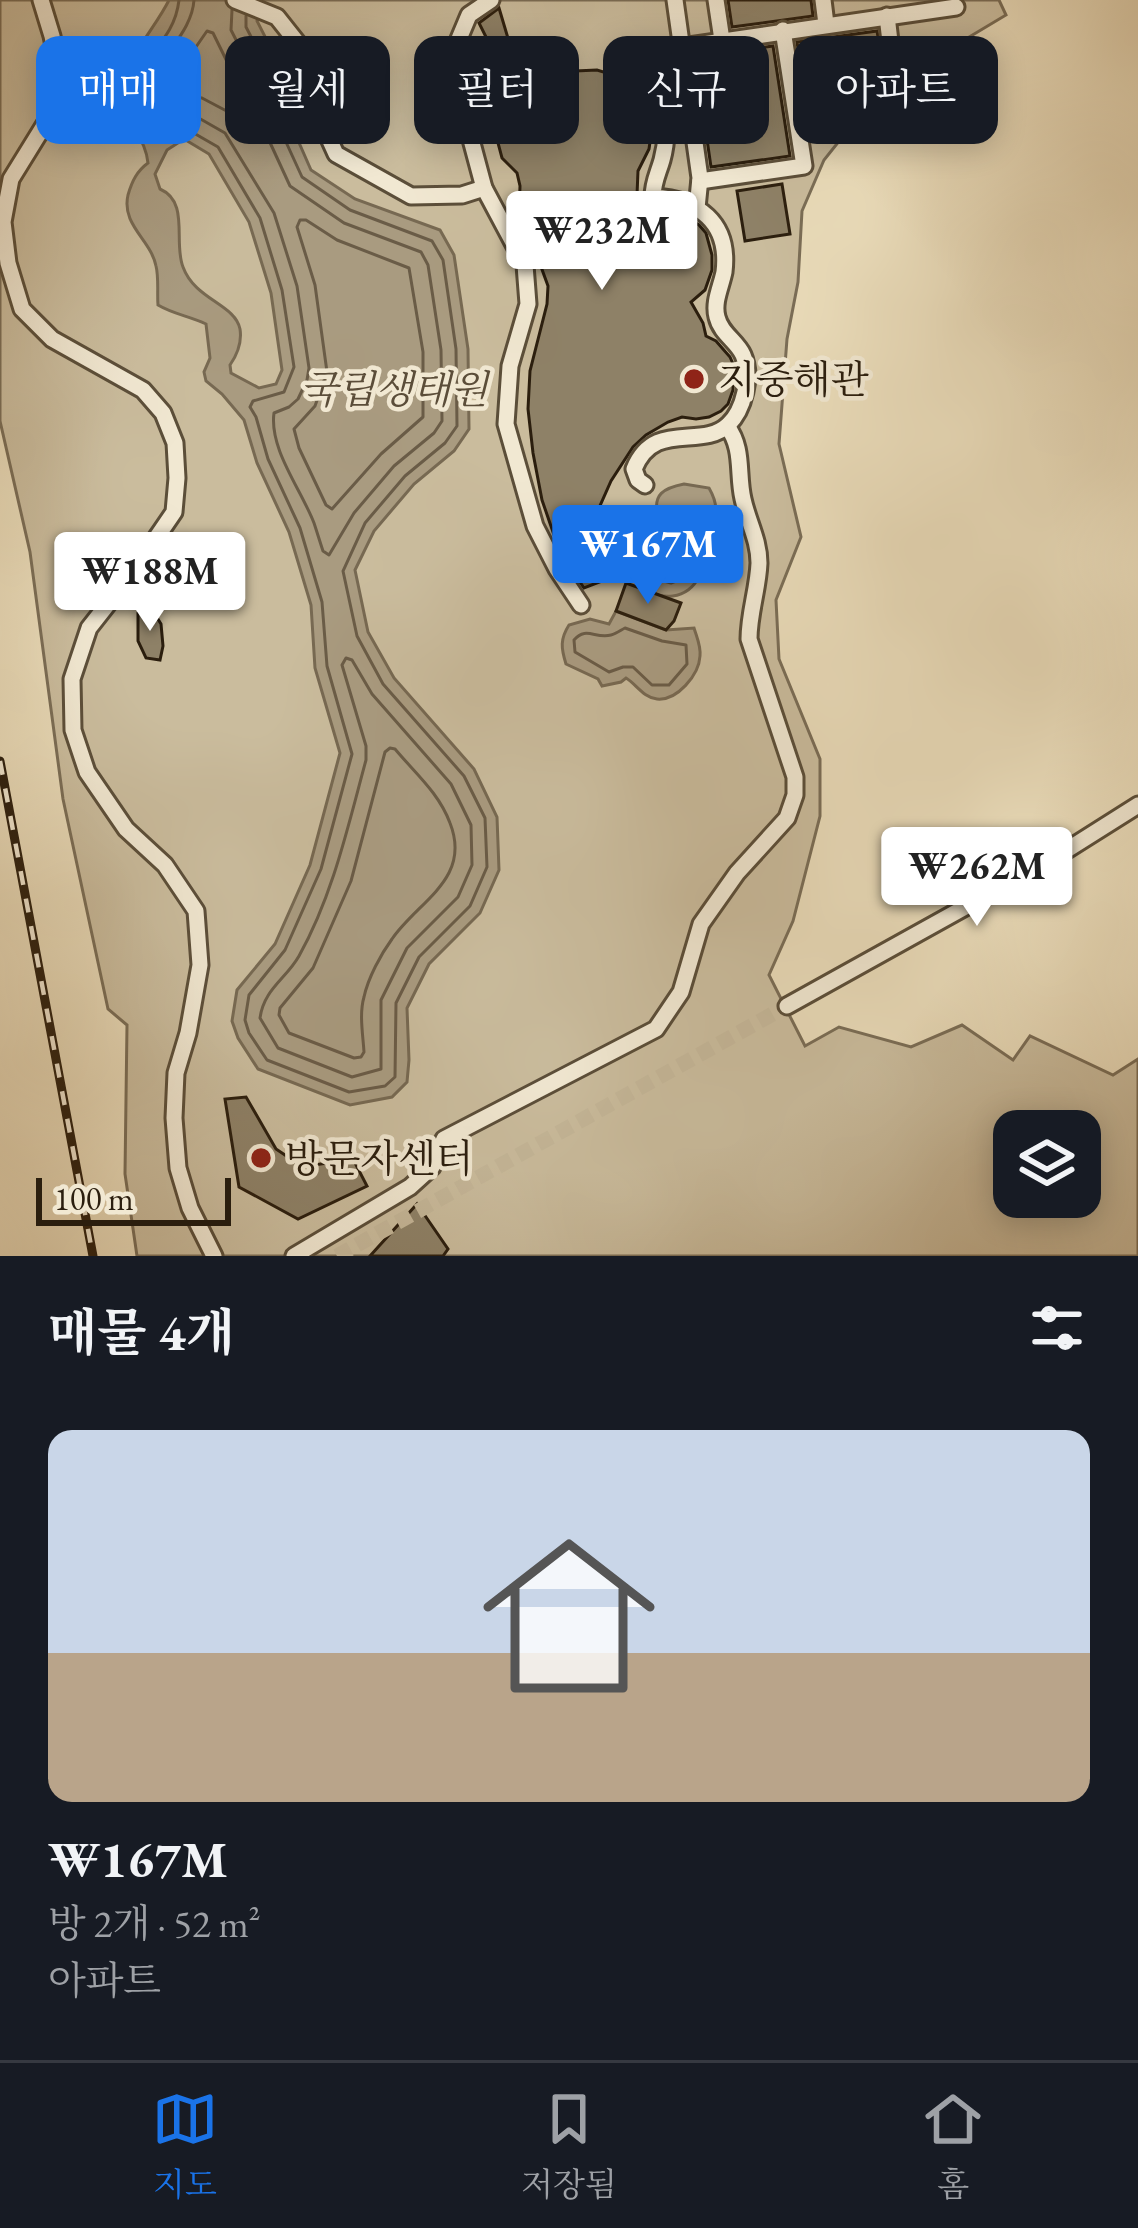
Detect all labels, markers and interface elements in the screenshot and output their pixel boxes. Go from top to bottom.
chip: 매매 [36,36,201,144]
chip: 월세 [225,36,390,144]
chip: 필터 [414,36,579,144]
chip: 신규 [603,36,769,144]
chip: 아파트 [793,36,998,144]
pin: ₩232M [518,191,686,293]
text: ₩232M [533,204,671,255]
place label: 지중해관 [718,354,869,405]
park label: 국립생태원 [300,364,491,415]
marker: 지중해관 [681,366,707,392]
pin: ₩167M [564,505,732,607]
text: ₩167M [579,518,717,569]
pin: ₩188M [66,532,234,634]
text: ₩188M [81,545,219,596]
pin: ₩262M [893,827,1061,929]
text: ₩262M [908,840,1046,891]
map controls [993,1110,1101,1218]
button: layers [993,1110,1101,1218]
place label: 방문자센터 [285,1133,473,1184]
marker: 방문자센터 [248,1145,274,1171]
scale bar [36,1172,231,1225]
text: 100 m [54,1177,134,1220]
icon: filters [1024,1295,1090,1361]
text: 매물 4개 [48,1299,235,1365]
icon: home [461,1508,677,1724]
text: ₩167M [48,1826,228,1892]
text: 방 2개 · 52 m² [48,1898,261,1949]
text: 아파트 [48,1955,161,2006]
tab: 지도 [152,2086,218,2206]
tab: 저장됨 [521,2086,617,2206]
tab: 홈 [920,2086,986,2206]

